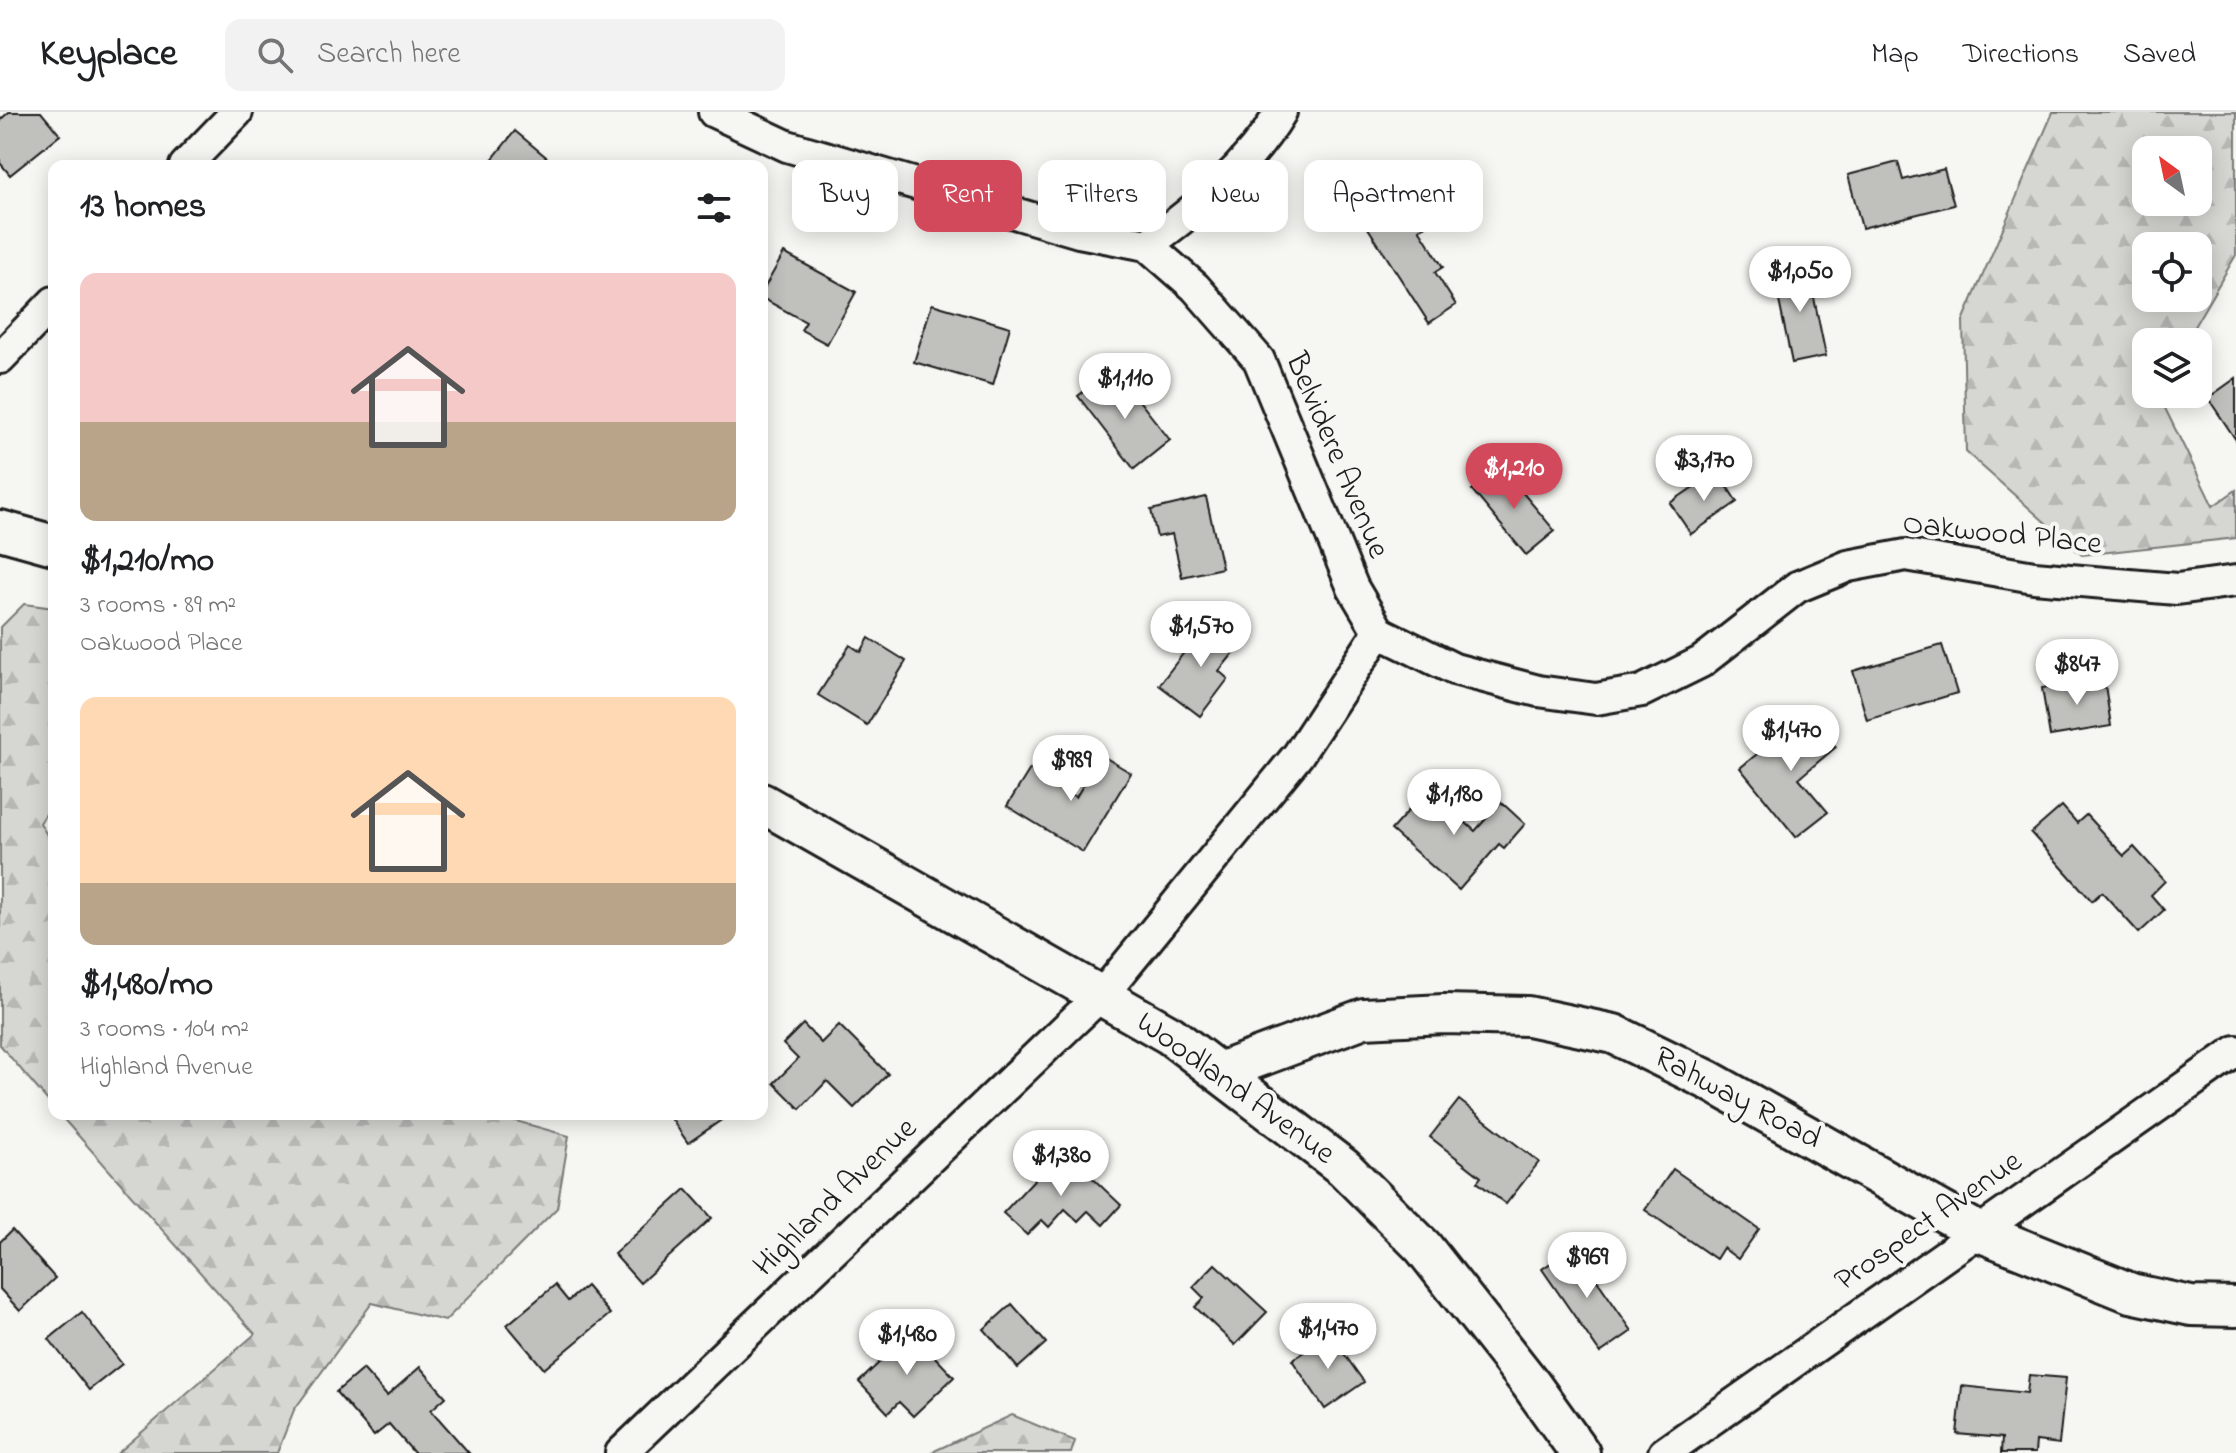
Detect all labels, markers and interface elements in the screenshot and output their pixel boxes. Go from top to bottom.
search box [225,19,785,91]
text: Keyplace [40,27,177,83]
icon: search [253,33,297,77]
text: Search here [317,33,461,77]
text: Map [1871,35,1919,76]
text: Directions [1963,35,2079,76]
text: Saved [2123,35,2196,76]
north arrow [2132,136,2212,216]
map controls [2132,136,2212,408]
chip: Buy [792,160,898,232]
chip: Rent [914,160,1022,232]
chip: Filters [1038,160,1166,232]
chip: New [1182,160,1288,232]
chip: Apartment [1304,160,1483,232]
text: 13 homes [80,183,206,233]
icon: filters [692,186,736,230]
button: locate [2132,232,2212,312]
pin: $1,050 [1735,246,1865,314]
text: $1,050 [1767,253,1833,291]
icon: home [336,325,480,469]
button: layers [2132,328,2212,408]
street label: Belvidere Avenue [1271,345,1401,567]
pin: $1,110 [1060,353,1190,421]
text: $1,110 [1097,360,1153,398]
pin: $3,170 [1639,435,1769,503]
text: $3,170 [1673,442,1735,480]
pin: $1,210 [1449,443,1579,511]
text: $1,210 [1484,450,1544,488]
street label: Oakwood Place [1900,501,2105,569]
text: $1,210/mo [80,537,214,587]
text: 3 rooms · 89 m² [80,587,236,625]
pin: $1,570 [1136,601,1266,669]
text: $1,570 [1168,608,1234,646]
text: Oakwood Place [80,625,243,663]
pin: $847 [2030,639,2124,707]
text: $847 [2054,646,2100,684]
pin: $1,470 [1726,705,1856,773]
text: $1,470 [1760,712,1822,750]
pin: $989 [1024,735,1118,803]
text: $989 [1050,742,1092,780]
icon: home [336,749,480,893]
pin: $1,180 [1389,769,1519,837]
text: $1,180 [1425,776,1483,814]
text: $1,480/mo [80,961,213,1011]
street label: Woodland Avenue [1126,1001,1345,1178]
text: 3 rooms · 104 m² [80,1011,249,1049]
street label: Rahway Road [1645,1035,1829,1163]
text: Highland Avenue [80,1049,253,1087]
street label: Highland Avenue [743,1107,929,1289]
pin: $1,380 [996,1130,1126,1198]
text: $1,380 [1031,1137,1091,1175]
street label: Prospect Avenue [1825,1139,2033,1304]
pin: $969 [1540,1232,1634,1300]
text: $969 [1566,1239,1608,1277]
pin: $1,470 [1263,1303,1393,1371]
pin: $1,480 [842,1309,972,1377]
text: $1,470 [1297,1310,1359,1348]
text: $1,480 [877,1316,937,1354]

